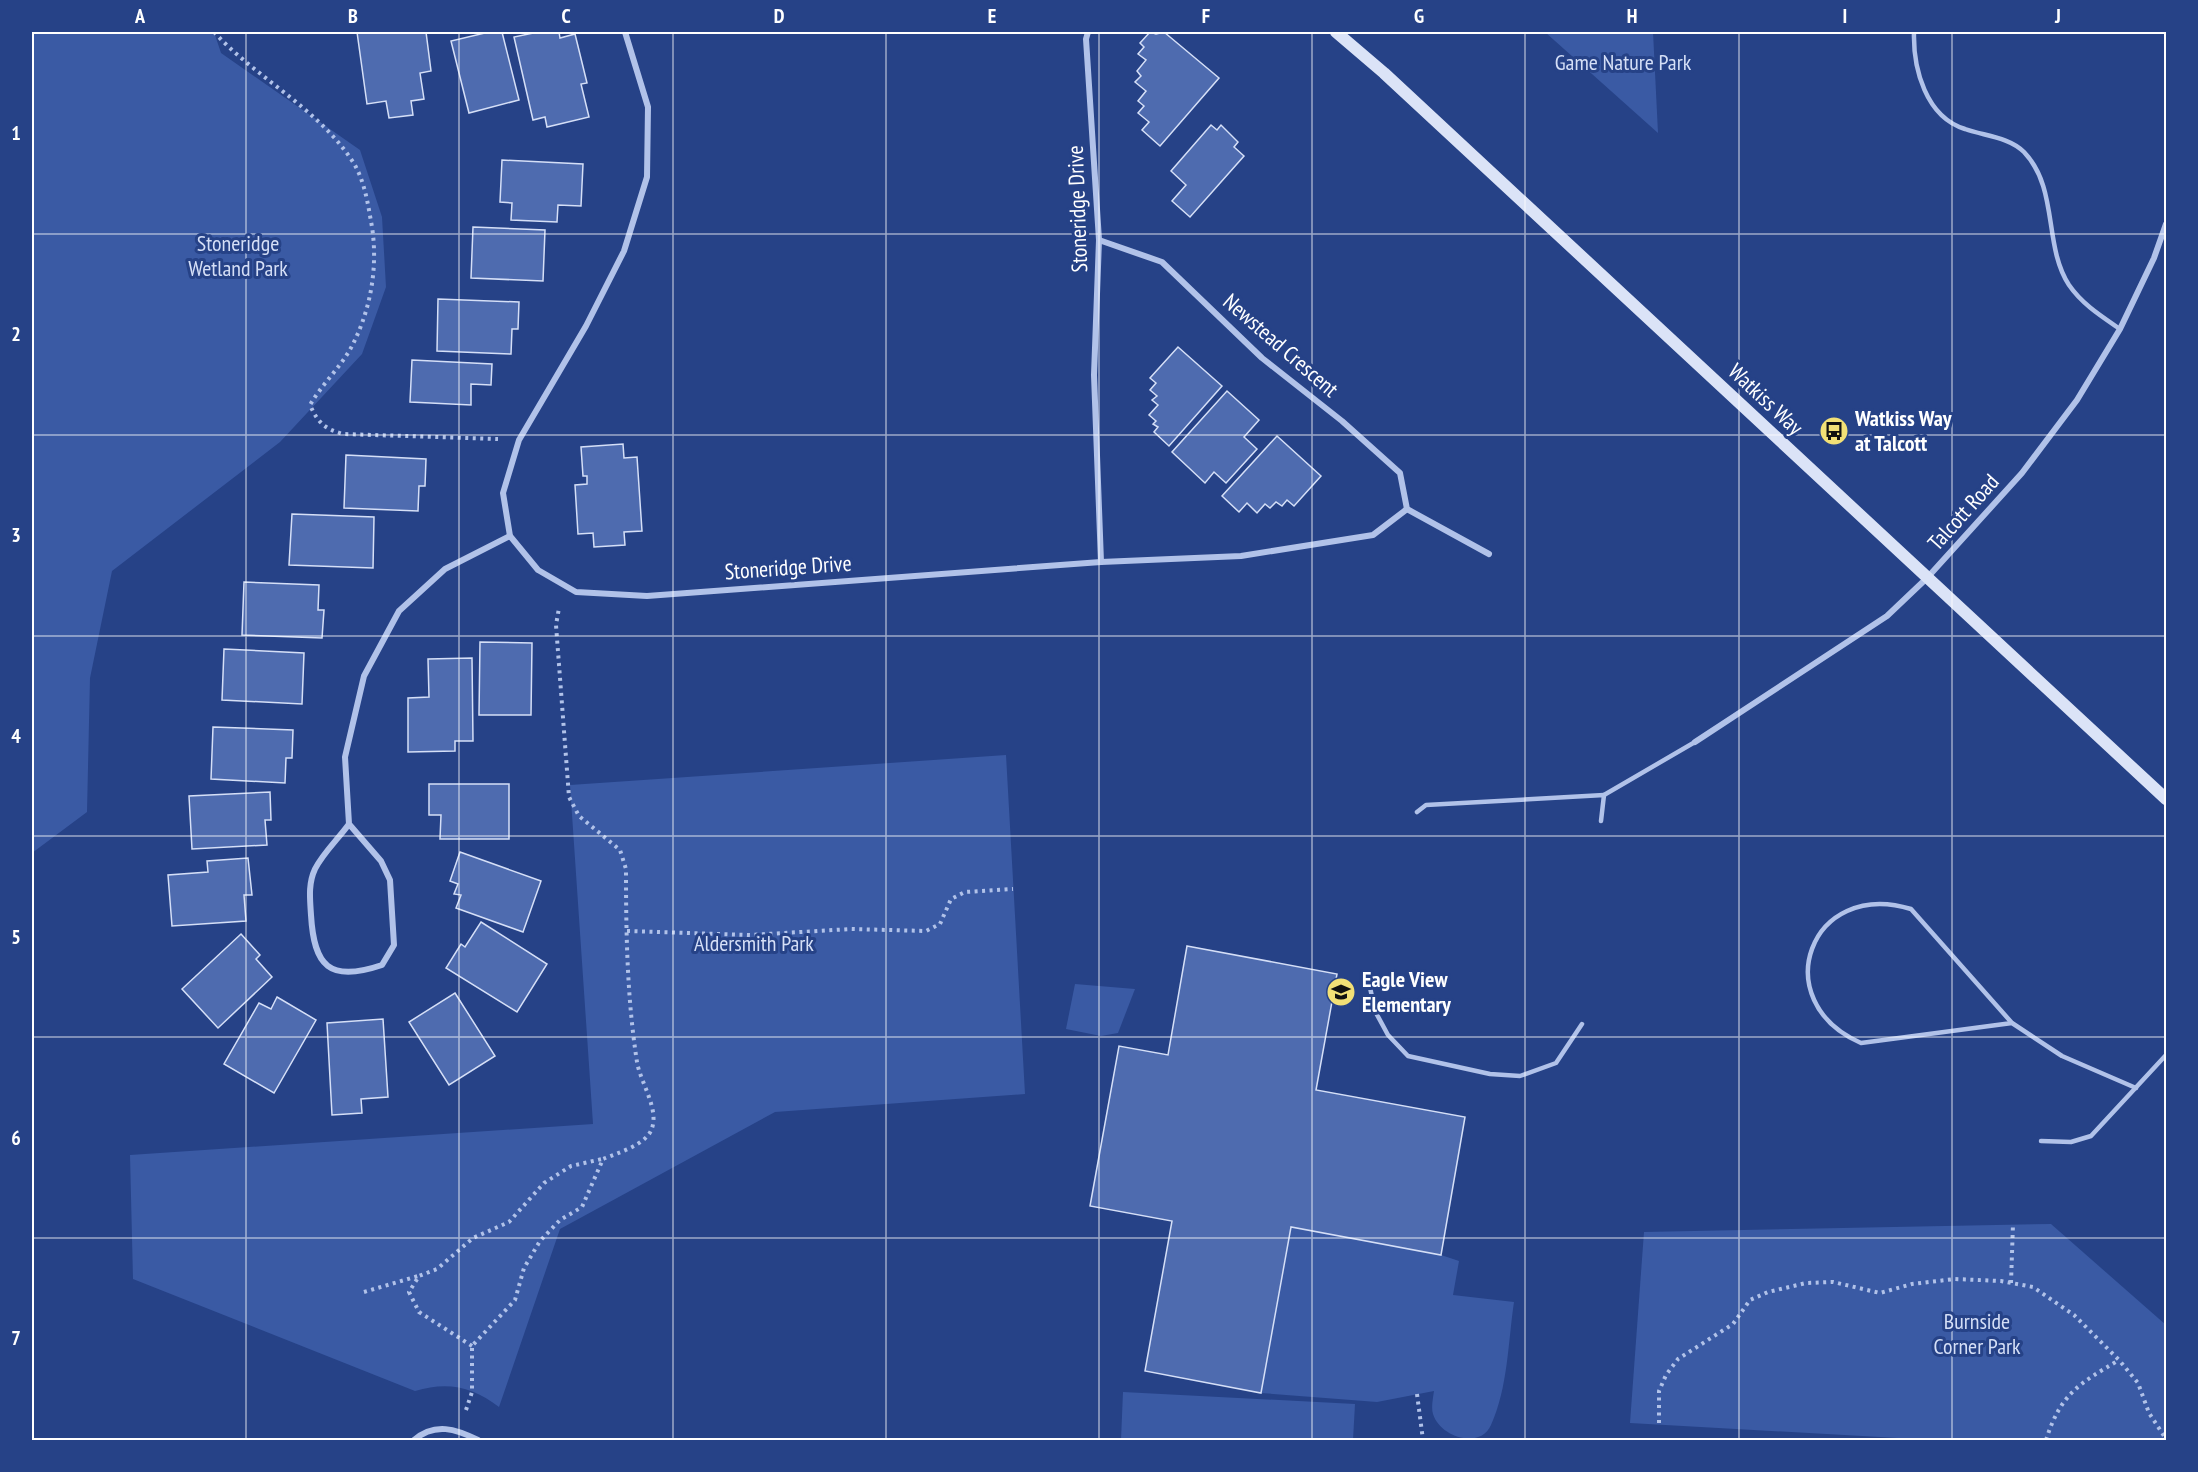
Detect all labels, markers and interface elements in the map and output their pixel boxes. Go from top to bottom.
text: A [134,3,146,29]
text: B [348,3,358,29]
text: C [561,3,571,29]
text: D [774,3,785,29]
text: E [988,3,996,29]
text: F [1202,3,1210,29]
text: G [1414,3,1424,29]
text: H [1627,3,1637,29]
text: I [1843,3,1847,29]
text: J [2054,3,2061,29]
park label: Game Nature Park [1555,48,1692,76]
text: 1 [11,120,21,146]
street label: Stoneridge Drive [1061,145,1093,273]
park label: Stoneridge Wetland Park [188,229,288,282]
street label: Newstead Crescent [1218,287,1344,403]
text: 2 [11,321,21,347]
street label: Watkiss Way [1723,357,1810,441]
place label: Watkiss Way at Talcott [1854,404,1953,457]
bus stop icon: Watkiss Way at Talcott [1818,415,1850,447]
street label: Talcott Road [1921,468,2005,556]
text: 3 [11,522,21,548]
street label: Stoneridge Drive [724,549,852,585]
text: 4 [11,723,21,749]
text: 5 [11,924,21,950]
park label: Aldersmith Park [694,929,814,957]
place label: Eagle View Elementary [1362,965,1452,1018]
school or university icon: Eagle View Elementary [1325,976,1357,1008]
text: 6 [11,1125,21,1151]
park label: Burnside Corner Park [1933,1307,2021,1360]
text: 7 [11,1325,21,1351]

